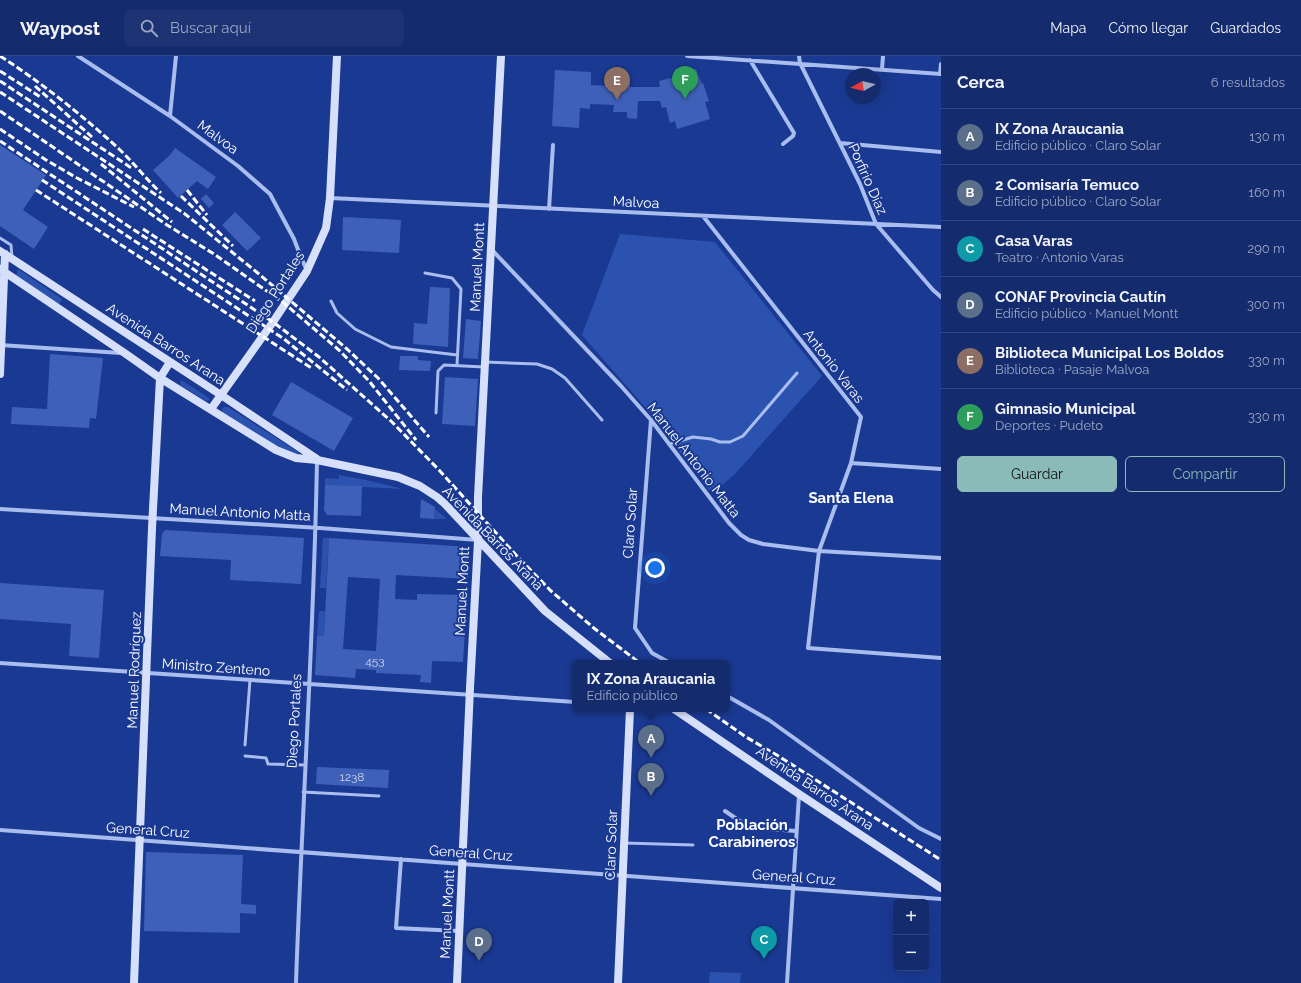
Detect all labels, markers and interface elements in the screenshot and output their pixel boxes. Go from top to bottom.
search box [124,10,404,46]
text: Waypost [20,17,100,39]
icon: search [138,17,160,39]
text: Buscar aquí [170,19,251,37]
text: Mapa [1050,20,1086,36]
text: Cómo llegar [1108,20,1188,36]
text: Guardados [1210,20,1281,36]
pin: F [672,66,698,99]
pin: E [604,67,630,100]
north arrow [845,68,881,104]
text: Cerca [957,72,1005,92]
text: 6 resultados [1211,75,1285,90]
street label: Malvoa [194,117,242,157]
text: IX Zona Araucania [995,120,1124,138]
text: A [966,129,974,144]
text: 130 m [1249,129,1285,144]
text: Edificio público · Claro Solar [995,138,1161,153]
street label: Porfirio Díaz [845,141,891,217]
text: 2 Comisaría Temuco [995,176,1139,194]
text: B [966,185,974,200]
text: 160 m [1248,185,1285,200]
street label: Malvoa [612,193,660,211]
text: Edificio público · Claro Solar [995,194,1161,209]
street label: Manuel Montt [467,222,487,312]
text: Casa Varas [995,232,1073,250]
text: C [966,241,974,256]
text: 290 m [1247,241,1285,256]
street label: Diego Portales [242,248,308,336]
text: Teatro · Antonio Varas [995,250,1124,265]
text: CONAF Provincia Cautín [995,288,1166,306]
text: D [965,297,975,312]
text: 300 m [1247,297,1285,312]
street label: Avenida Barros Arana [104,300,228,388]
text: Edificio público · Manuel Montt [995,306,1178,321]
street label: Antonio Varas [800,326,868,406]
text: Biblioteca Municipal Los Boldos [995,344,1224,362]
text: E [966,353,974,368]
text: 330 m [1248,353,1285,368]
text: Biblioteca · Pasaje Malvoa [995,362,1149,377]
street label: Manuel Antonio Matta [644,399,744,521]
text: Gimnasio Municipal [995,400,1136,418]
text: F [966,409,974,424]
text: 330 m [1248,409,1285,424]
text: Deportes · Pudeto [995,418,1103,433]
button: Guardar [957,456,1117,492]
button: Compartir [1125,456,1285,492]
street label: Avenida Barros Arana [439,483,547,593]
street label: Claro Solar [620,487,640,559]
district label: Santa Elena [808,489,894,507]
street label: Manuel Antonio Matta [169,500,311,524]
street label: Manuel Montt [452,546,472,636]
your location [645,558,665,578]
street label: Manuel Rodríguez [124,611,144,729]
house number: 453 [365,654,385,668]
street label: Ministro Zenteno [161,655,271,679]
popup [572,660,730,712]
text: IX Zona Araucania [587,670,715,688]
street label: Diego Portales [284,673,304,769]
text: Edificio público [587,688,678,703]
pin: A [638,725,664,758]
street label: Avenida Barros Arana [753,743,877,833]
pin: B [638,763,664,796]
house number: 1238 [340,770,364,784]
street label: Claro Solar [602,809,620,881]
district label: Población Carabineros [709,816,795,851]
street label: General Cruz [106,819,190,841]
street label: General Cruz [429,842,513,864]
street label: General Cruz [752,866,836,888]
street label: Manuel Montt [437,869,457,959]
map controls [893,899,929,971]
button: + [893,899,929,935]
pin: C [751,926,777,959]
pin: D [466,928,492,961]
button: − [893,935,929,971]

